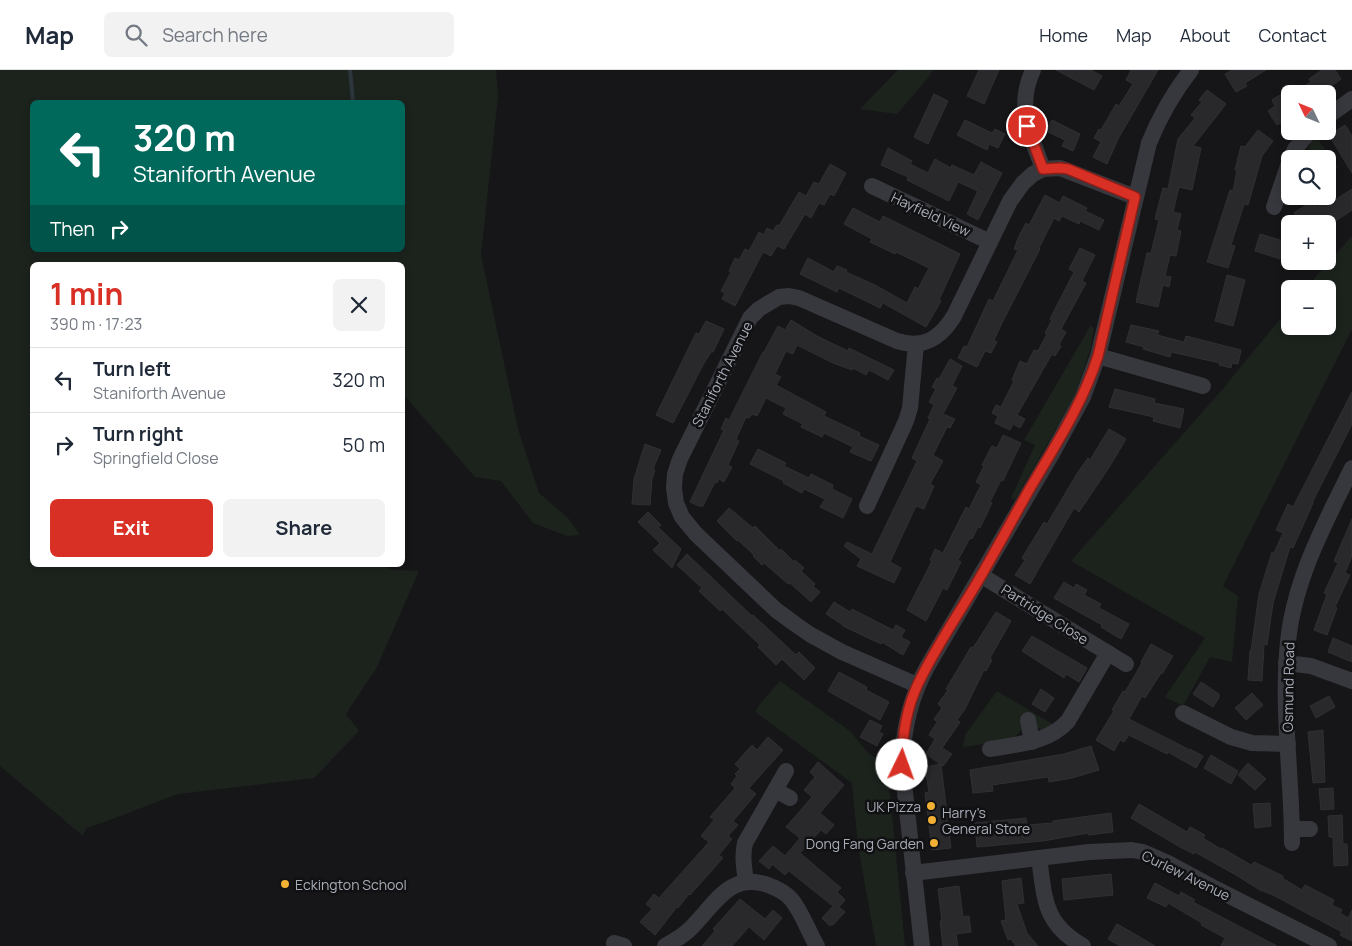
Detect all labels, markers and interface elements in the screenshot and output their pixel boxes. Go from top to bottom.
search box [104,12,454,57]
text: Map [25,18,74,51]
icon: search [122,21,150,49]
text: Search here [162,22,268,48]
text: Home [1039,23,1088,47]
text: Map [1116,23,1152,47]
text: About [1180,23,1230,47]
text: Contact [1258,23,1327,47]
north arrow [1281,85,1336,140]
map controls [1281,85,1336,335]
pin [1006,105,1048,147]
icon: arrive [1013,112,1041,140]
text: 320 m [133,114,236,162]
icon: left [50,120,115,185]
button: search [1281,150,1336,205]
text: Staniforth Avenue [133,159,316,189]
street label: Hayfield View [888,187,974,241]
icon: right [105,215,133,243]
button: + [1281,215,1336,270]
text: Then [50,216,95,242]
text: 1 min [50,273,123,314]
button: close [333,279,385,331]
button: − [1281,280,1336,335]
text: 390 m · 17:23 [50,313,142,335]
street label: Staniforth Avenue [687,318,757,430]
text: Turn left [93,356,171,382]
icon: left [50,366,78,394]
text: 320 m [332,367,385,393]
text: Staniforth Avenue [93,382,226,404]
text: Turn right [93,421,183,447]
icon: right [50,431,78,459]
text: 50 m [343,432,385,458]
text: Springfield Close [93,447,219,469]
button: Exit [50,499,213,557]
button: Share [223,499,385,557]
street label: Partridge Close [998,580,1092,648]
street label: Osmund Road [1278,642,1298,732]
position arrow [875,738,927,790]
place label: UK Pizza [866,797,921,816]
marker: UK Pizza [925,800,937,812]
place label: Harry's General Store [942,803,1030,838]
marker: Harry's General Store [926,814,938,826]
place label: Dong Fang Garden [806,834,924,853]
marker: Dong Fang Garden [928,837,940,849]
street label: Curlew Avenue [1139,845,1233,905]
place label: Eckington School [295,875,407,894]
marker: Eckington School [279,878,291,890]

